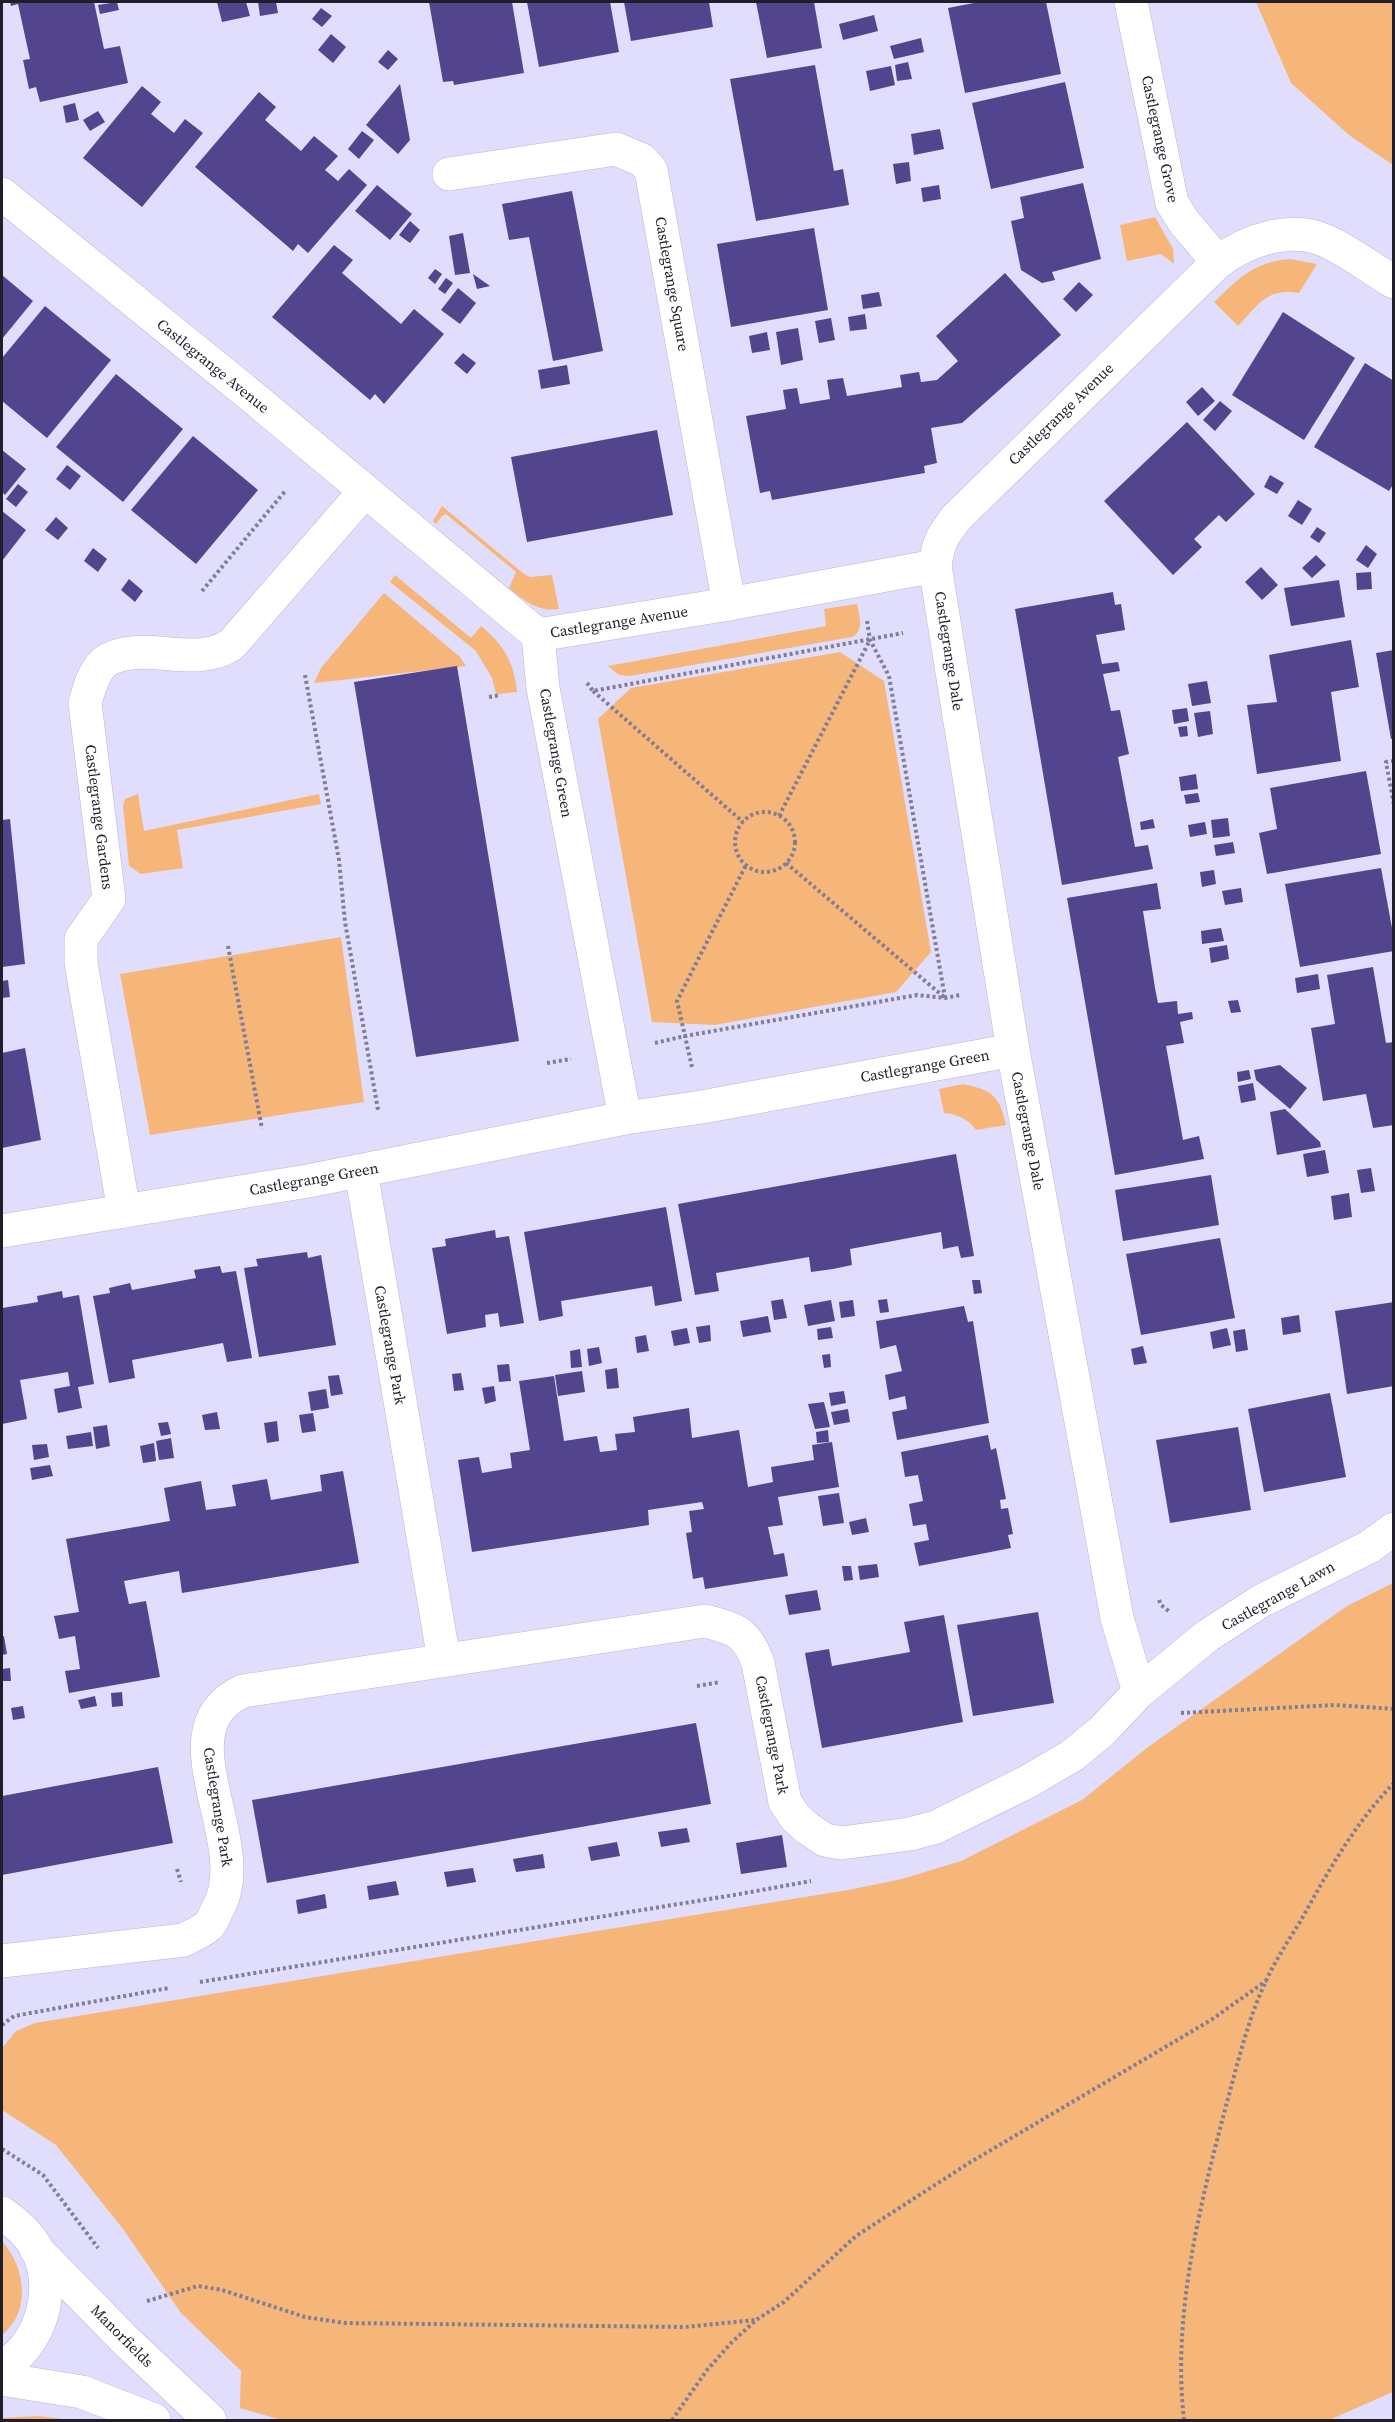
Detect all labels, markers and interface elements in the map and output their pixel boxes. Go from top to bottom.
street label: Castlegrange Grove [1137,73,1184,205]
street label: Castlegrange Square [650,215,695,353]
street label: Castlegrange Avenue [153,314,274,418]
street label: Castlegrange Avenue [1003,357,1118,470]
street label: Castlegrange Dale [930,590,969,712]
street label: Castlegrange Avenue [549,600,690,643]
street label: Castlegrange Green [535,687,578,819]
street label: Castlegrange Gardens [80,743,119,891]
street label: Castlegrange Green [859,1044,991,1087]
street label: Castlegrange Dale [1007,1070,1050,1192]
street label: Castlegrange Green [248,1157,380,1200]
street label: Castlegrange Park [370,1284,411,1407]
street label: Castlegrange Lawn [1217,1556,1338,1635]
street label: Castlegrange Park [751,1674,794,1797]
street label: Castlegrange Park [199,1746,238,1869]
street label: Manorfields [86,2300,158,2372]

